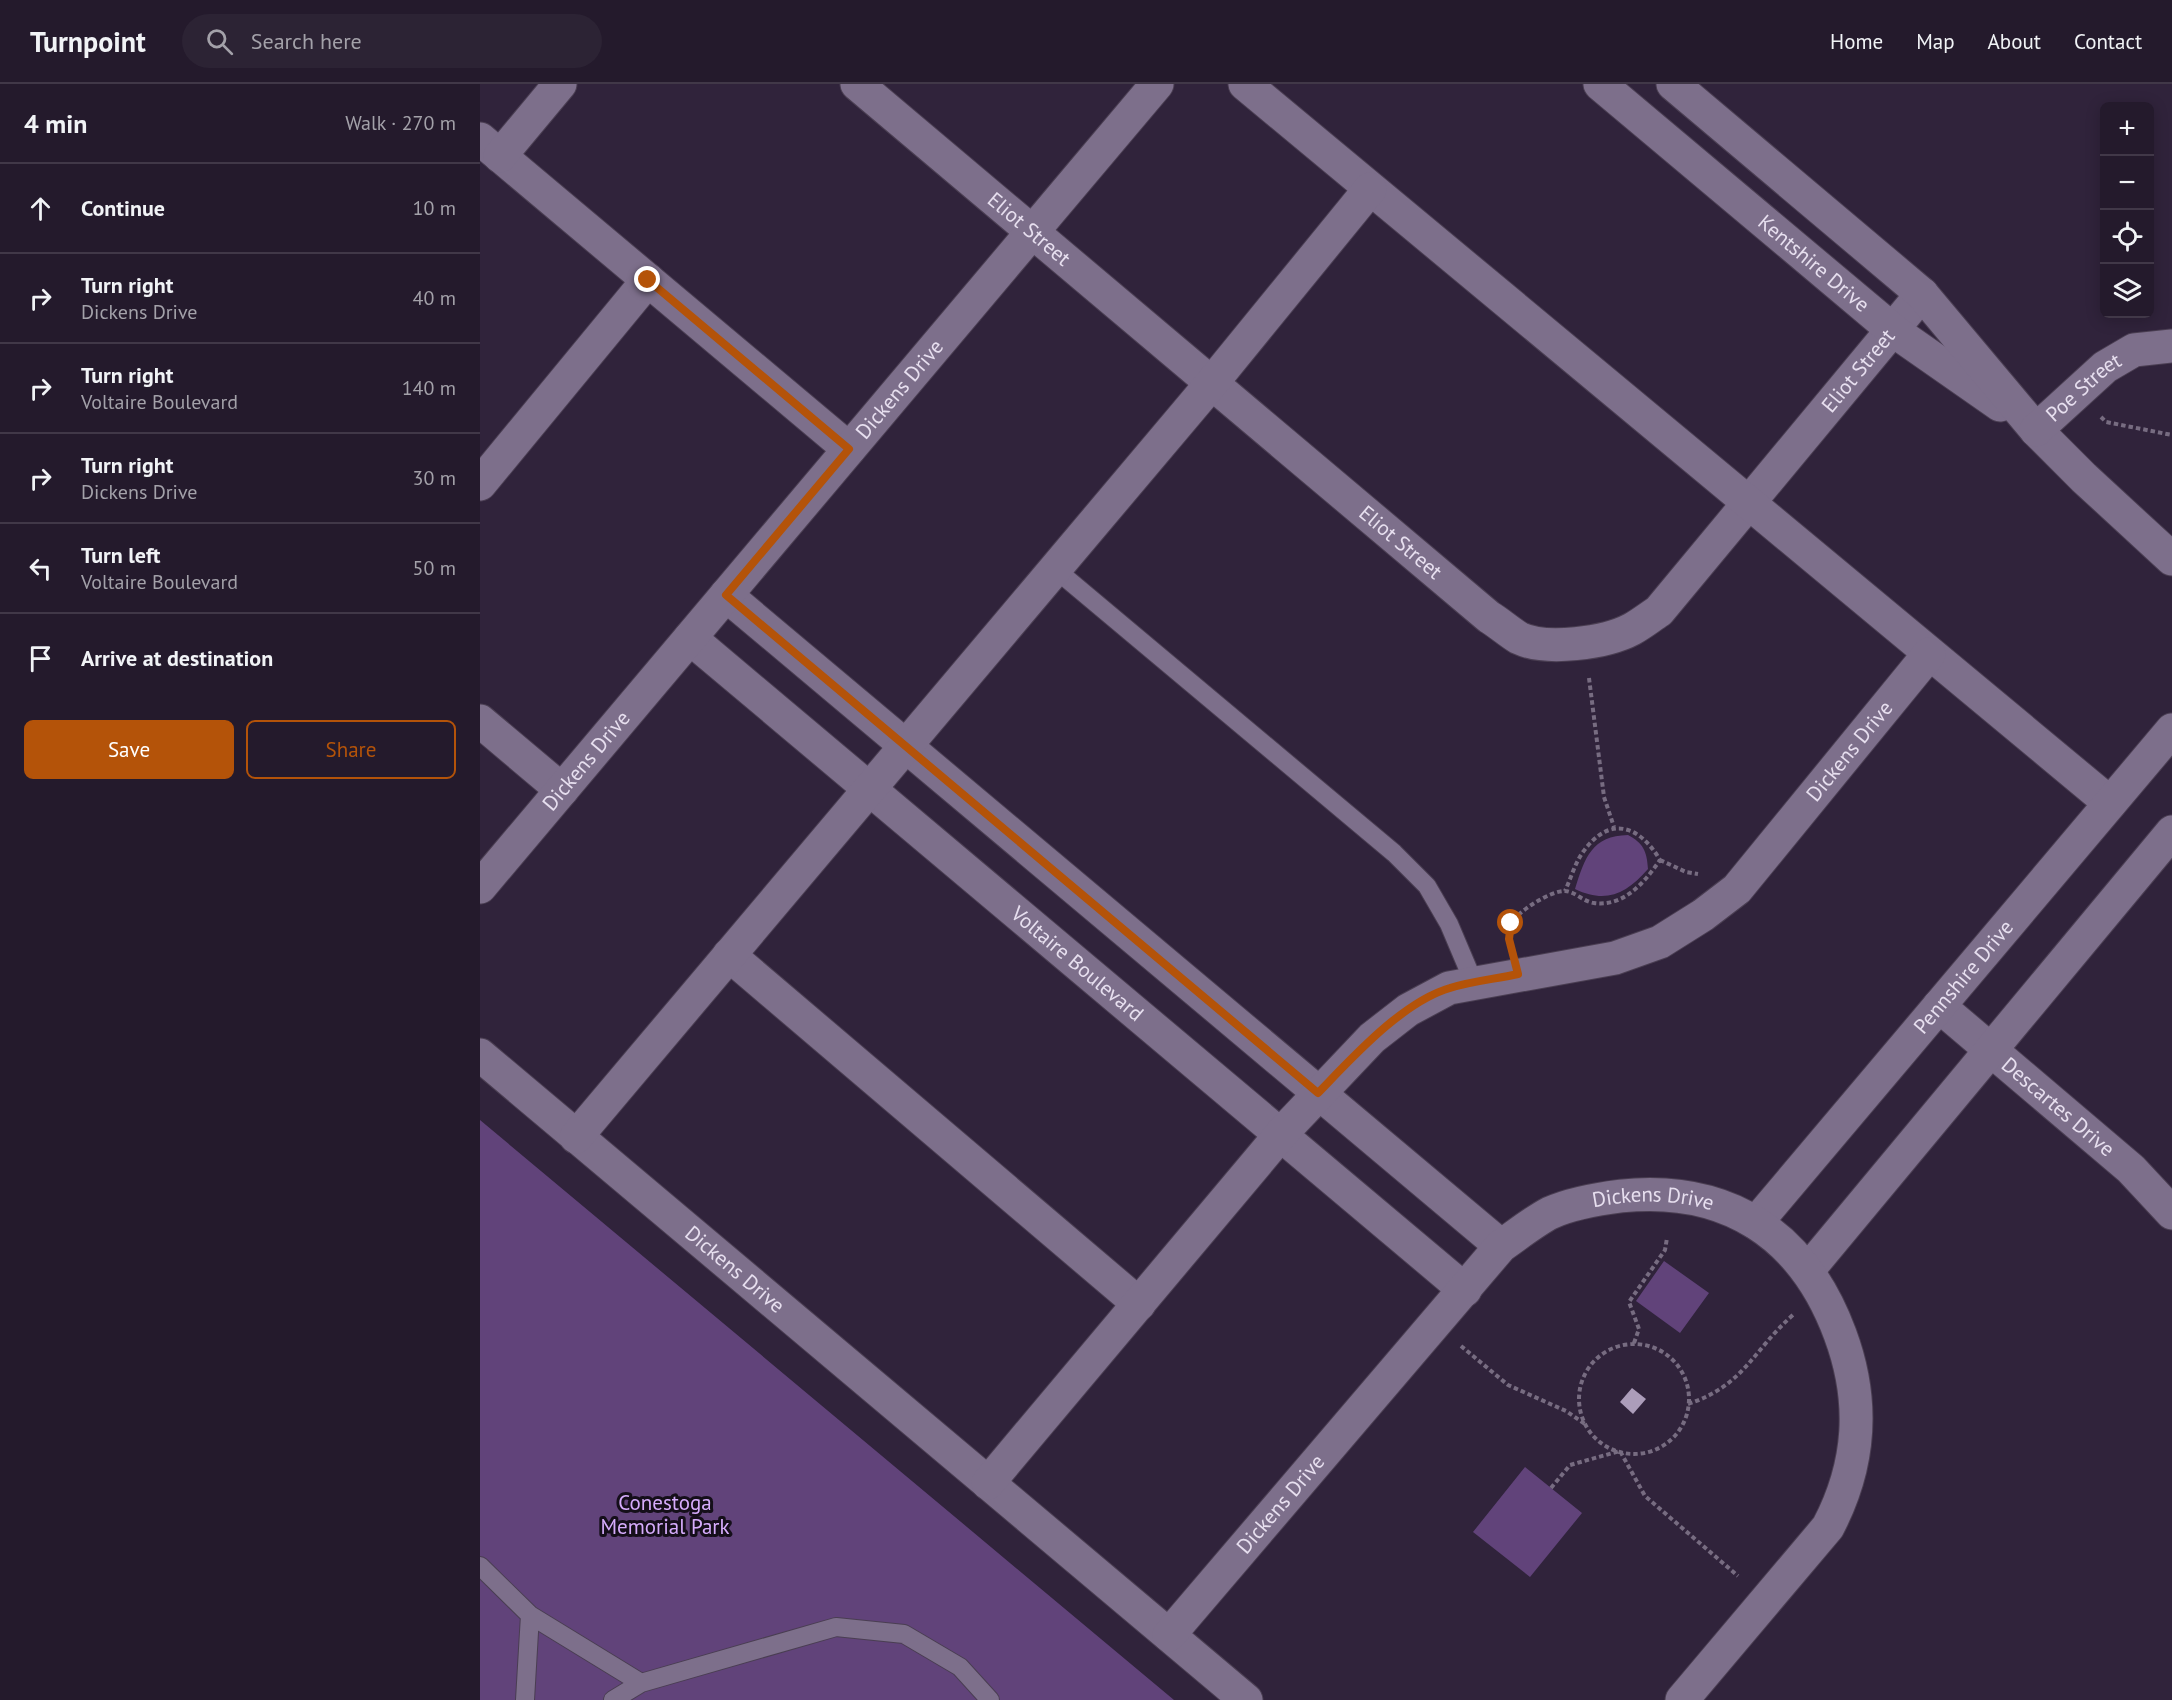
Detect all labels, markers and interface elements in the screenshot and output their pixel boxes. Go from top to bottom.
search box [182,14,602,68]
text: Turnpoint [30,23,146,60]
icon: search [203,25,236,58]
text: Search here [251,27,362,55]
text: Home [1830,28,1883,55]
text: Map [1916,28,1955,55]
text: About [1988,28,2041,55]
text: Contact [2074,28,2142,55]
map controls [2100,102,2154,318]
button: + [2100,102,2154,156]
text: 4 min [24,107,87,140]
text: Walk · 270 m [345,110,456,136]
button: − [2100,156,2154,210]
street label: Eliot Street [982,186,1077,271]
icon: ahead [24,192,57,225]
text: Continue [81,194,165,222]
text: 10 m [413,195,456,221]
street label: Kentshire Drive [1753,208,1875,318]
button: locate [2100,210,2154,264]
button: layers [2100,264,2154,318]
route end [634,266,660,292]
text: Turn right [81,271,173,299]
icon: right [24,282,57,315]
text: 40 m [413,285,456,311]
text: Dickens Drive [81,299,197,325]
street label: Eliot Street [1815,323,1900,418]
street label: Dickens Drive [849,333,949,444]
street label: Poe Street [2040,346,2126,428]
text: Turn right [81,361,173,389]
icon: right [24,372,57,405]
text: 140 m [402,375,456,401]
text: Voltaire Boulevard [81,389,238,415]
text: Turn right [81,451,173,479]
icon: right [24,462,57,495]
text: 30 m [413,465,456,491]
text: Dickens Drive [81,479,197,505]
street label: Eliot Street [1354,499,1448,585]
text: Turn left [81,541,161,569]
icon: left [24,552,57,585]
text: 50 m [413,555,456,581]
text: Voltaire Boulevard [81,569,238,595]
icon: arrive [24,642,57,675]
text: Arrive at destination [81,644,273,672]
street label: Dickens Drive [1800,695,1898,807]
street label: Dickens Drive [536,705,636,816]
button: Save [24,720,234,779]
button: Share [246,720,456,779]
street label: Voltaire Boulevard [1005,899,1149,1027]
route start [1497,909,1523,935]
street label: Pennshire Drive [1907,914,2019,1039]
street label: Descartes Drive [1996,1051,2120,1162]
street label: Dickens Drive [1590,1180,1717,1216]
street label: Dickens Drive [680,1219,791,1319]
street label: Dickens Drive [1230,1449,1330,1559]
park label: Conestoga Memorial Park [600,1489,730,1540]

